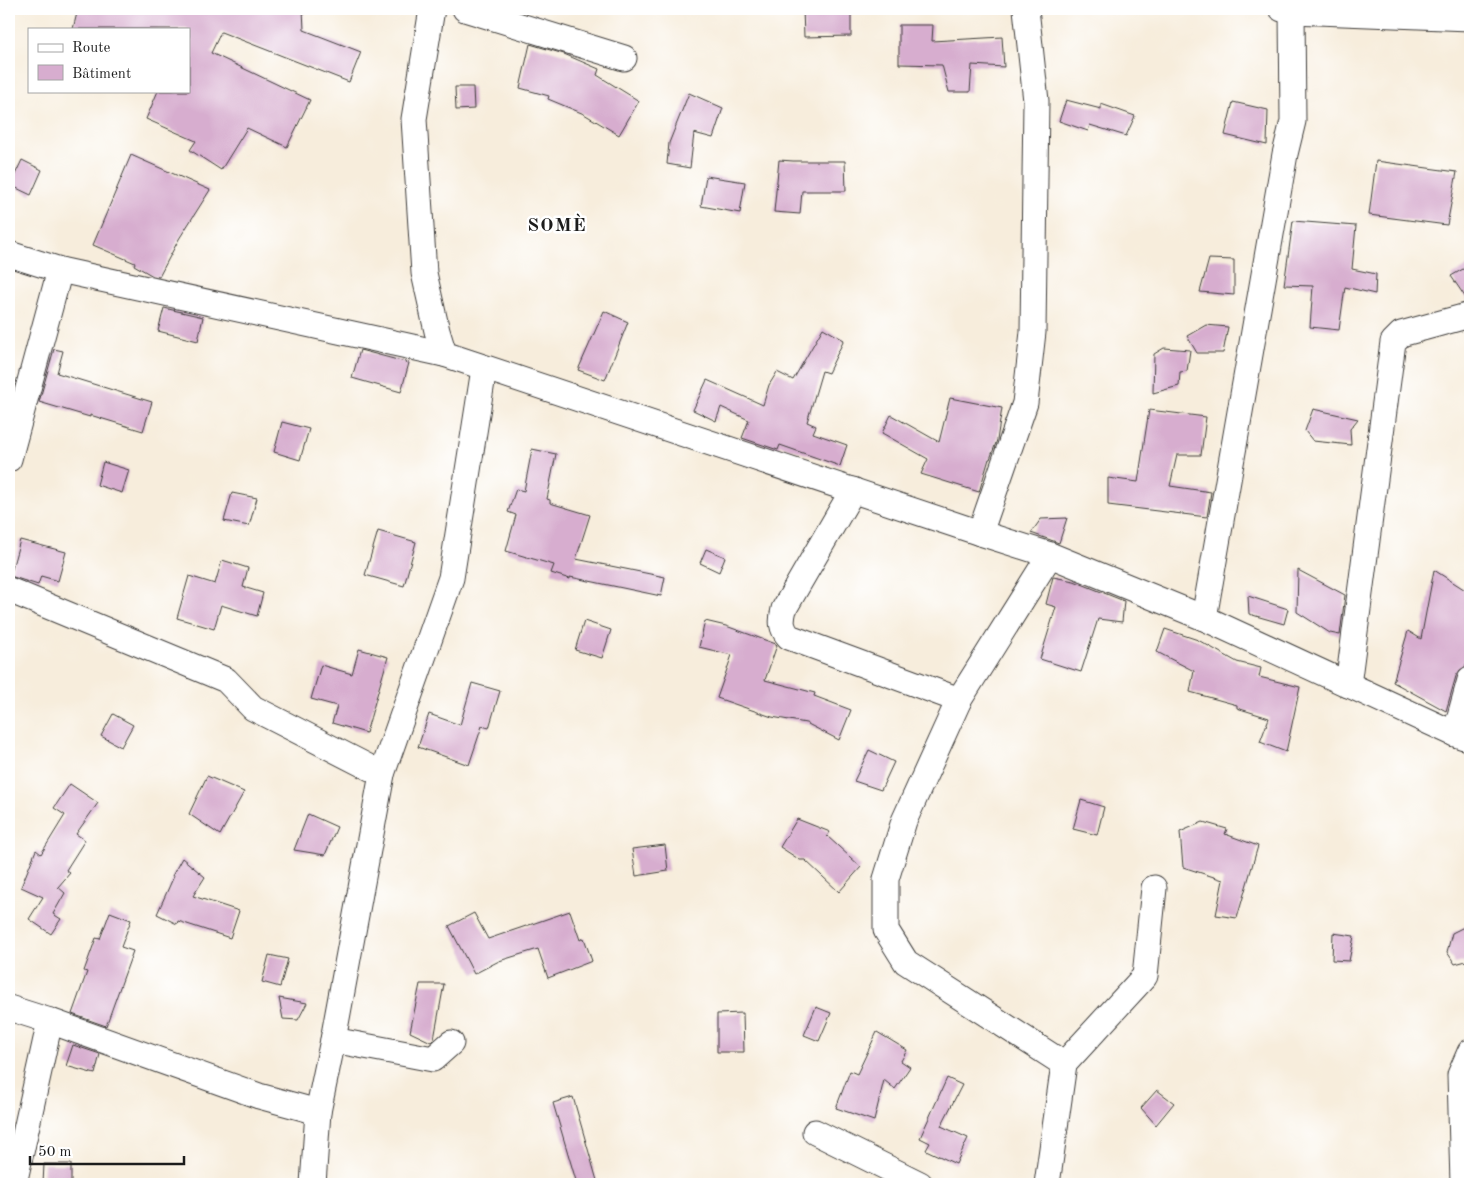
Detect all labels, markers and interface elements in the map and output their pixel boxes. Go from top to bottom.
legend [28,28,190,92]
text: Route [72,41,110,56]
text: Bâtiment [72,67,131,82]
district label: SOMÈ [527,213,587,236]
scale bar [30,1133,184,1165]
text: 50 m [38,1145,72,1160]

